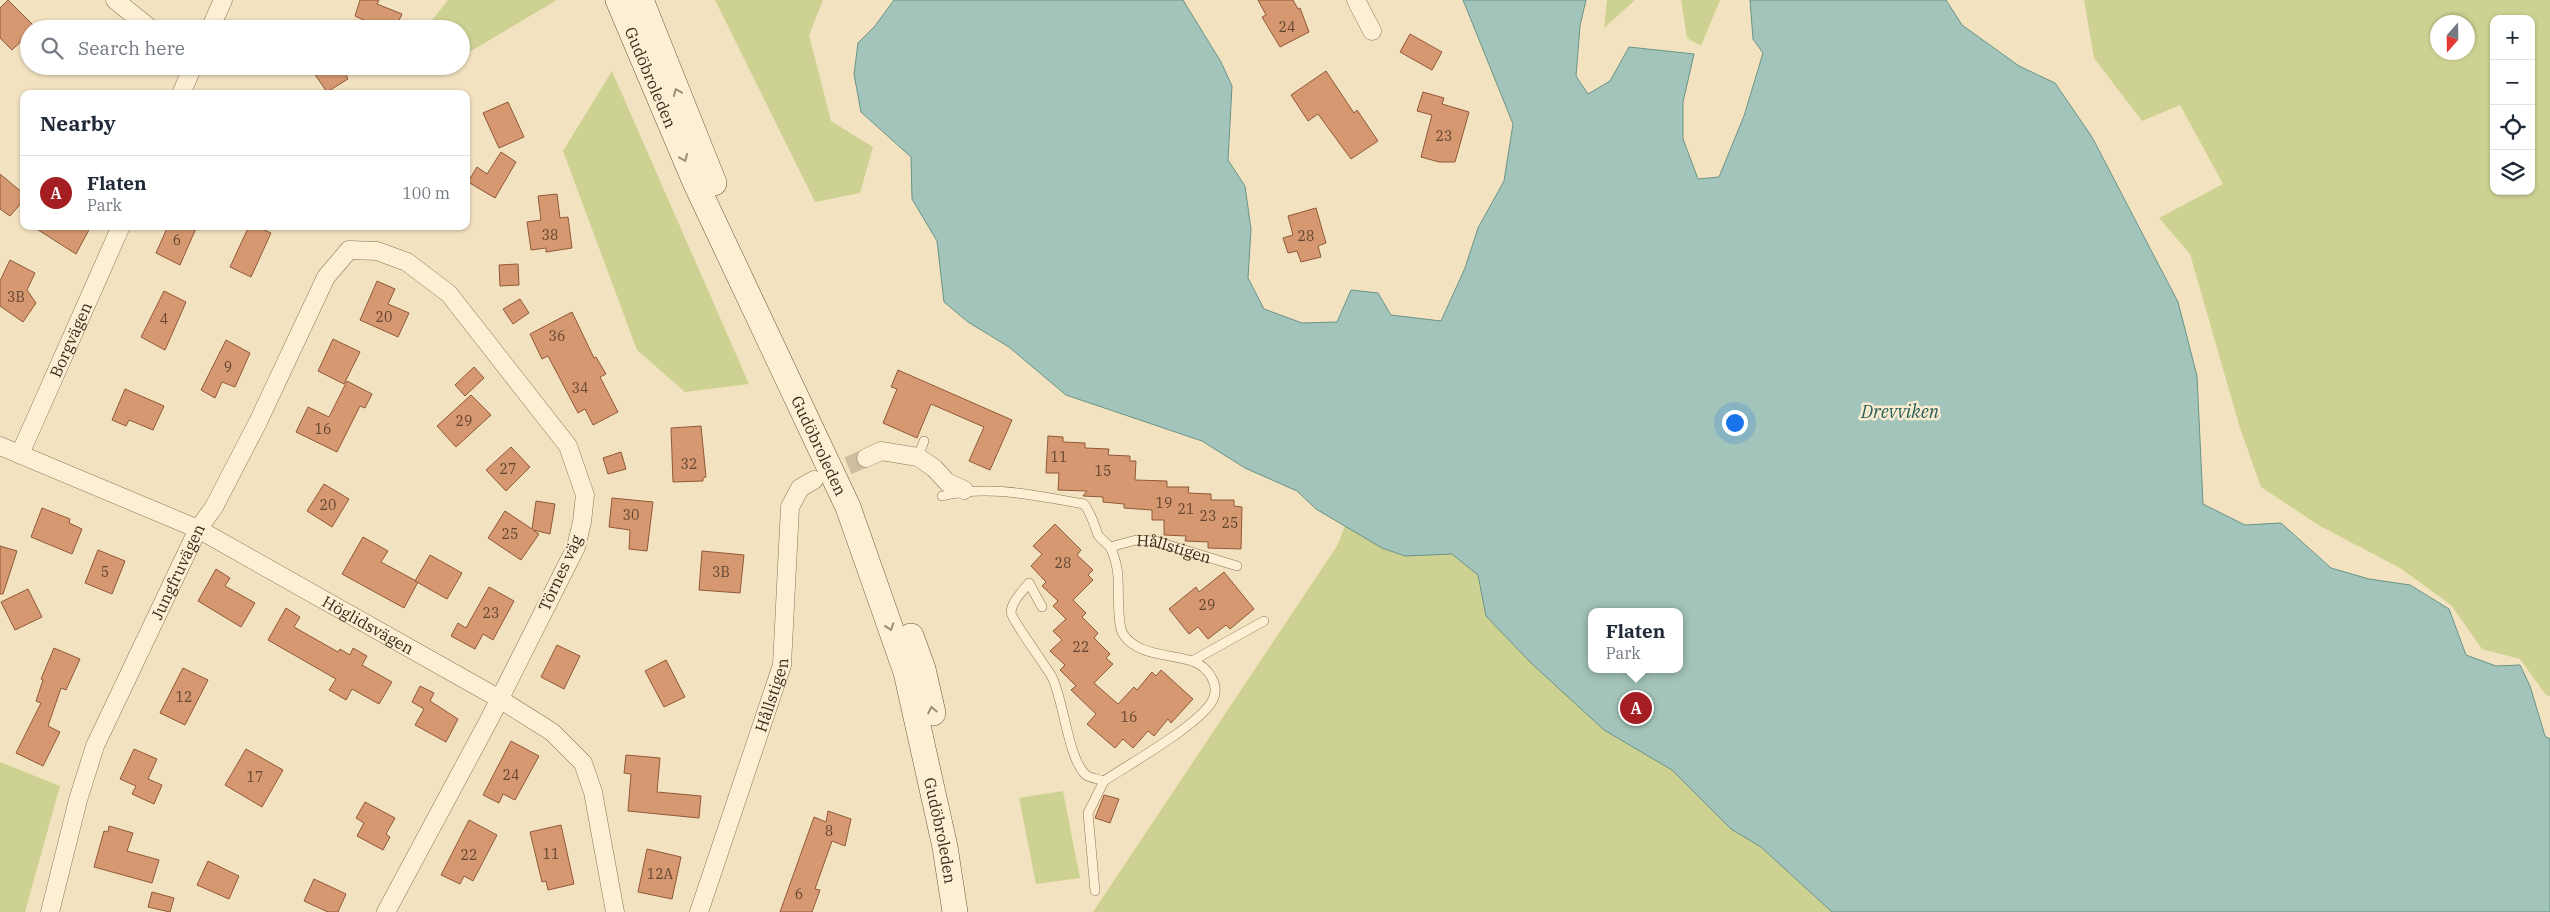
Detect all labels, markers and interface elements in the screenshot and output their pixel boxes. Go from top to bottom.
north arrow [2430,15,2475,60]
map controls [2490,15,2535,195]
button: + [2490,15,2535,60]
house number: 24 [1279,18,1295,36]
search box [20,20,470,75]
street label: Gudöbroleden [620,24,681,131]
icon: search [38,34,66,62]
text: Search here [78,36,185,60]
button: − [2490,60,2535,105]
one-way arrow [673,88,683,96]
button: locate [2490,105,2535,150]
text: Nearby [40,109,116,137]
house number: 23 [1436,127,1452,145]
button: layers [2490,150,2535,195]
one-way arrow [678,153,689,162]
text: Flaten [87,171,147,195]
text: A [50,183,62,203]
text: 100 m [402,183,450,203]
text: Park [87,195,122,215]
house number: 38 [542,226,558,244]
house number: 28 [1298,227,1314,245]
house number: 6 [173,231,181,249]
house number: 3B [7,288,25,306]
street label: Borgvägen [45,299,96,380]
house number: 20 [376,308,392,326]
house number: 4 [160,310,168,328]
house number: 36 [549,327,565,345]
house number: 9 [224,358,232,376]
house number: 34 [572,379,588,397]
street label: Gudöbroleden [787,392,851,499]
water label: Drevviken [1860,400,1940,423]
your location [1722,410,1748,436]
house number: 29 [456,412,472,430]
house number: 16 [315,420,331,438]
house number: 11 [1051,448,1067,466]
house number: 32 [681,455,697,473]
house number: 27 [500,460,516,478]
house number: 15 [1095,462,1111,480]
house number: 19 [1156,494,1172,512]
house number: 20 [320,496,336,514]
house number: 21 [1178,500,1194,518]
house number: 30 [623,506,639,524]
house number: 23 [1200,507,1216,525]
house number: 25 [1222,514,1238,532]
street label: Jungfruvägen [147,521,209,623]
house number: 25 [502,525,518,543]
street label: Hållstigen [1136,530,1214,568]
street label: Törnes väg [534,531,586,614]
house number: 28 [1055,554,1071,572]
house number: 5 [101,563,109,581]
house number: 3B [712,563,730,581]
street label: Höglidsvägen [319,591,418,659]
house number: 29 [1199,596,1215,614]
house number: 23 [483,604,499,622]
popup [1588,608,1683,673]
text: Flaten [1606,619,1665,643]
one-way arrow [884,622,894,630]
house number: 22 [1073,638,1089,656]
text: Park [1606,643,1641,663]
street label: Hållstigen [750,658,792,735]
house number: 12 [176,688,192,706]
pin: A [1620,689,1652,727]
one-way arrow [927,705,938,714]
house number: 16 [1121,708,1137,726]
house number: 24 [503,766,519,784]
house number: 17 [247,768,263,786]
street label: Gudöbroleden [920,775,961,885]
house number: 8 [825,822,833,840]
house number: 11 [543,845,559,863]
house number: 22 [461,846,477,864]
house number: 12A [647,865,674,883]
house number: 6 [795,885,803,903]

